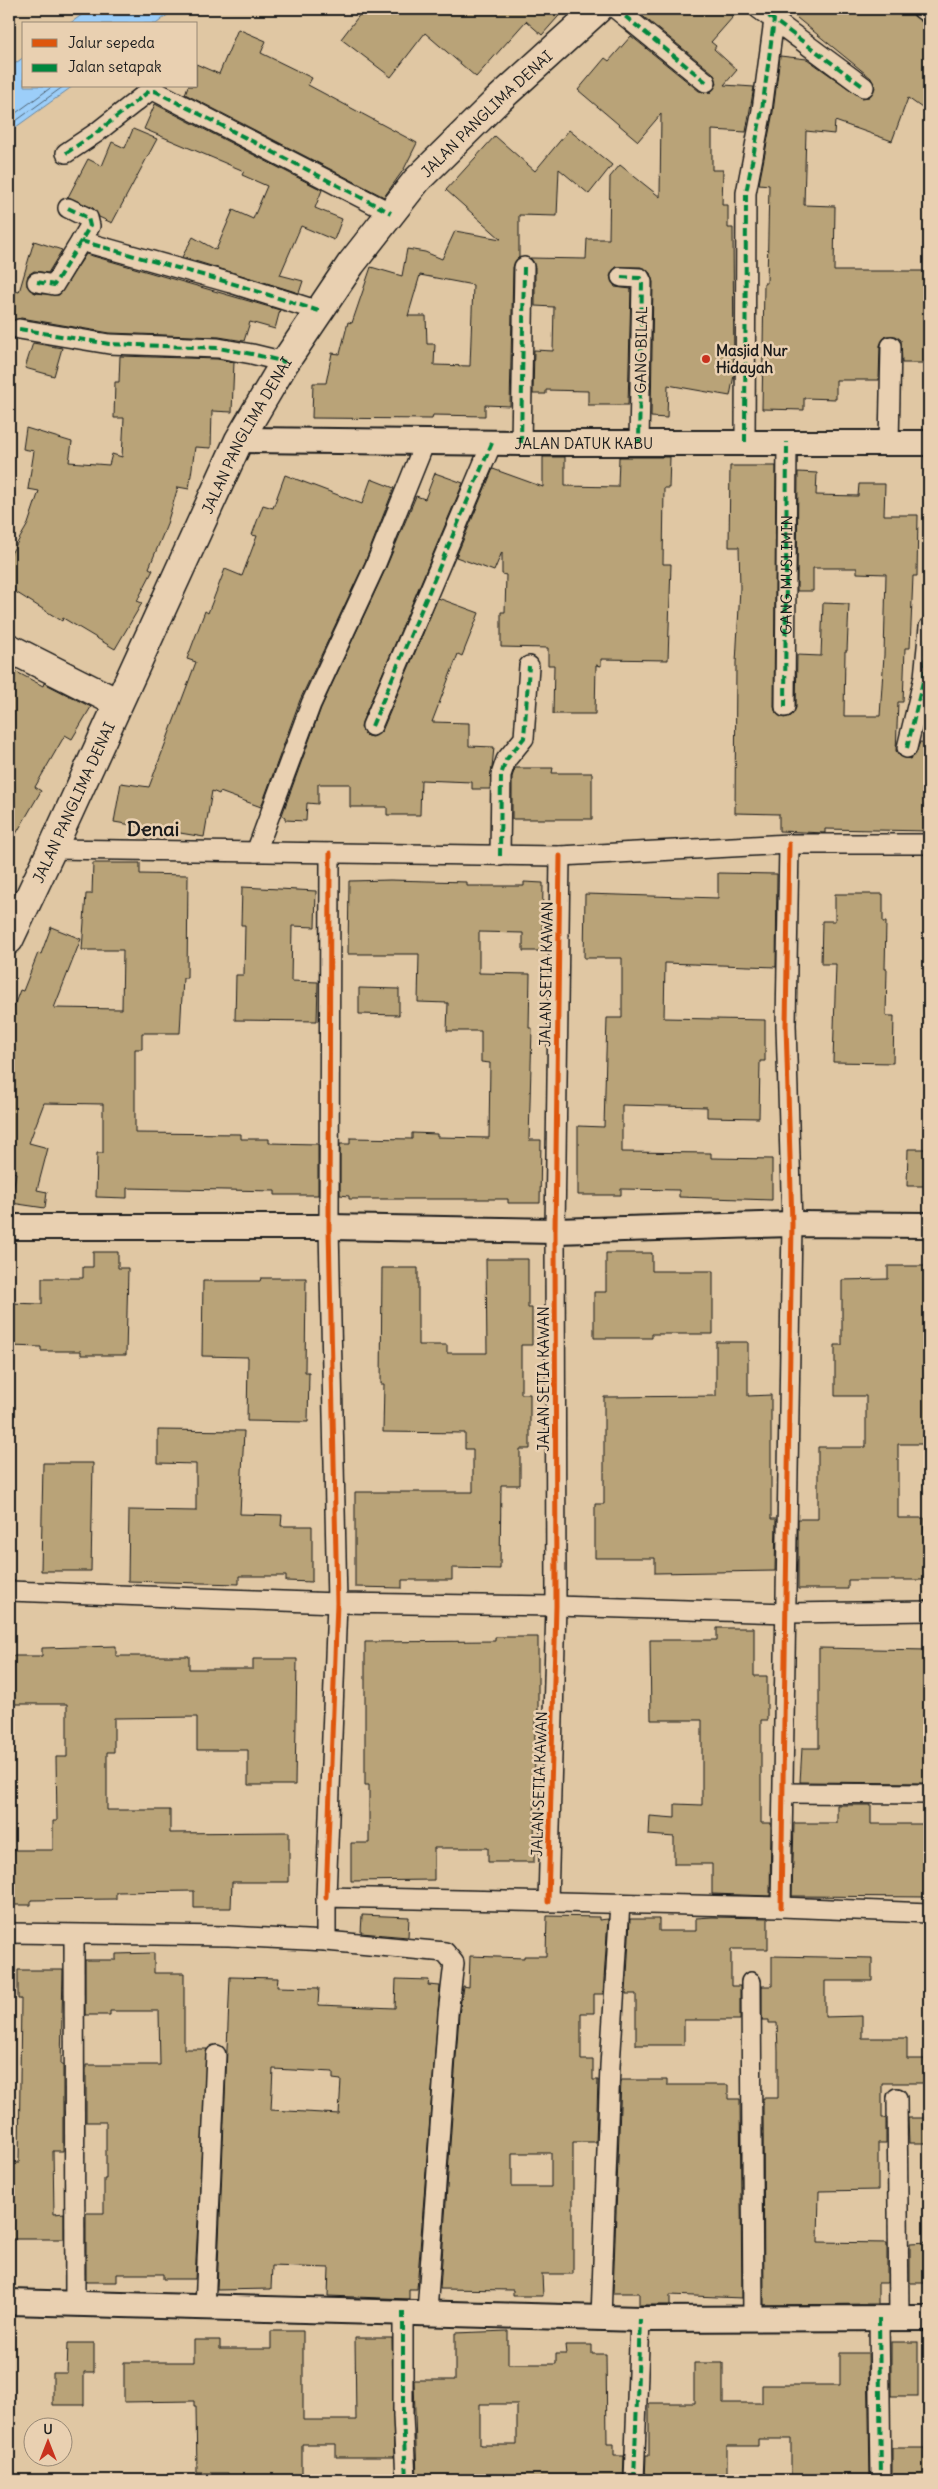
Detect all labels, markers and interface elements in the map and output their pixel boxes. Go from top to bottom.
legend [22,22,198,88]
text: Jalur sepeda [68,33,155,52]
street label: JALAN PANGLIMA DENAI [417,46,556,181]
text: Jalan setapak [68,57,162,76]
street label: GANG BILAL [631,306,651,394]
place label: Masjid Nur Hidayah [716,341,789,378]
street label: JALAN PANGLIMA DENAI [197,353,295,516]
marker: Masjid Nur Hidayah [700,353,712,365]
street label: JALAN DATUK KABU [515,433,653,453]
street label: GANG MUSLIMIN [776,515,796,635]
street label: JALAN PANGLIMA DENAI [28,719,118,886]
district label: Denai [127,816,179,841]
street label: JALAN SETIA KAWAN [535,901,557,1047]
street label: JALAN SETIA KAWAN [534,1306,553,1452]
street label: JALAN SETIA KAWAN [527,1711,551,1857]
north arrow [22,2416,72,2466]
text: U [43,2420,53,2438]

